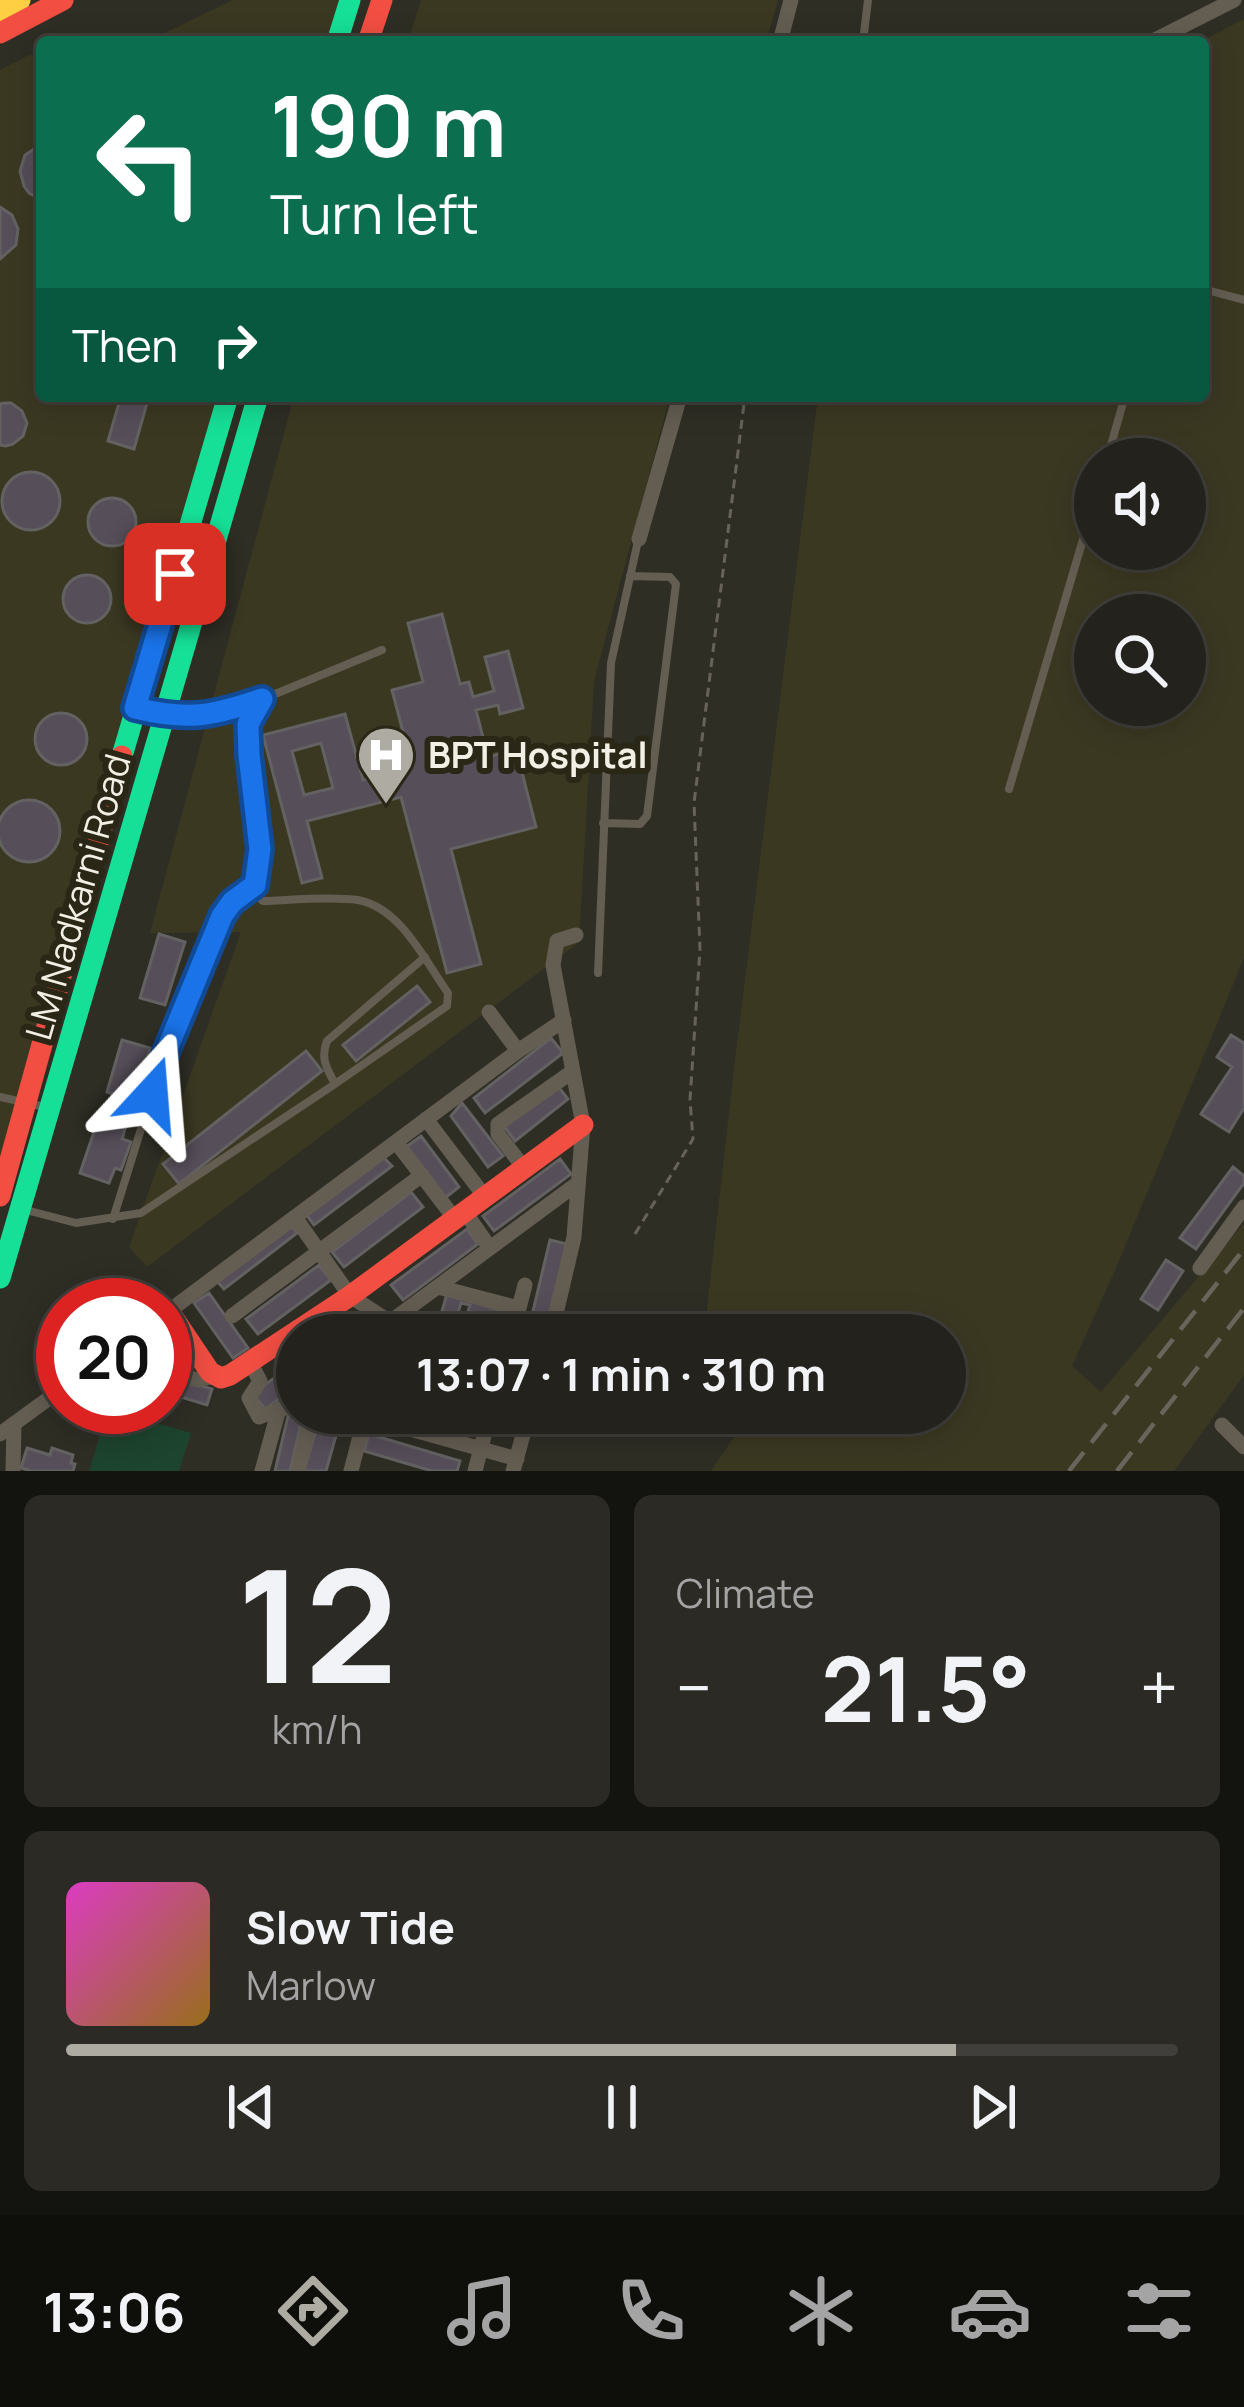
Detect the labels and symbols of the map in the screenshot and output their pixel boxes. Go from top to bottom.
pin [124,523,226,625]
hospital icon: BPT Hospital [355,724,417,806]
place label: BPT Hospital [428,730,648,779]
street label: LM Nadkarni Road [13,748,142,1045]
position arrow [89,1031,215,1157]
speed limit sign: 20 [36,1278,192,1434]

